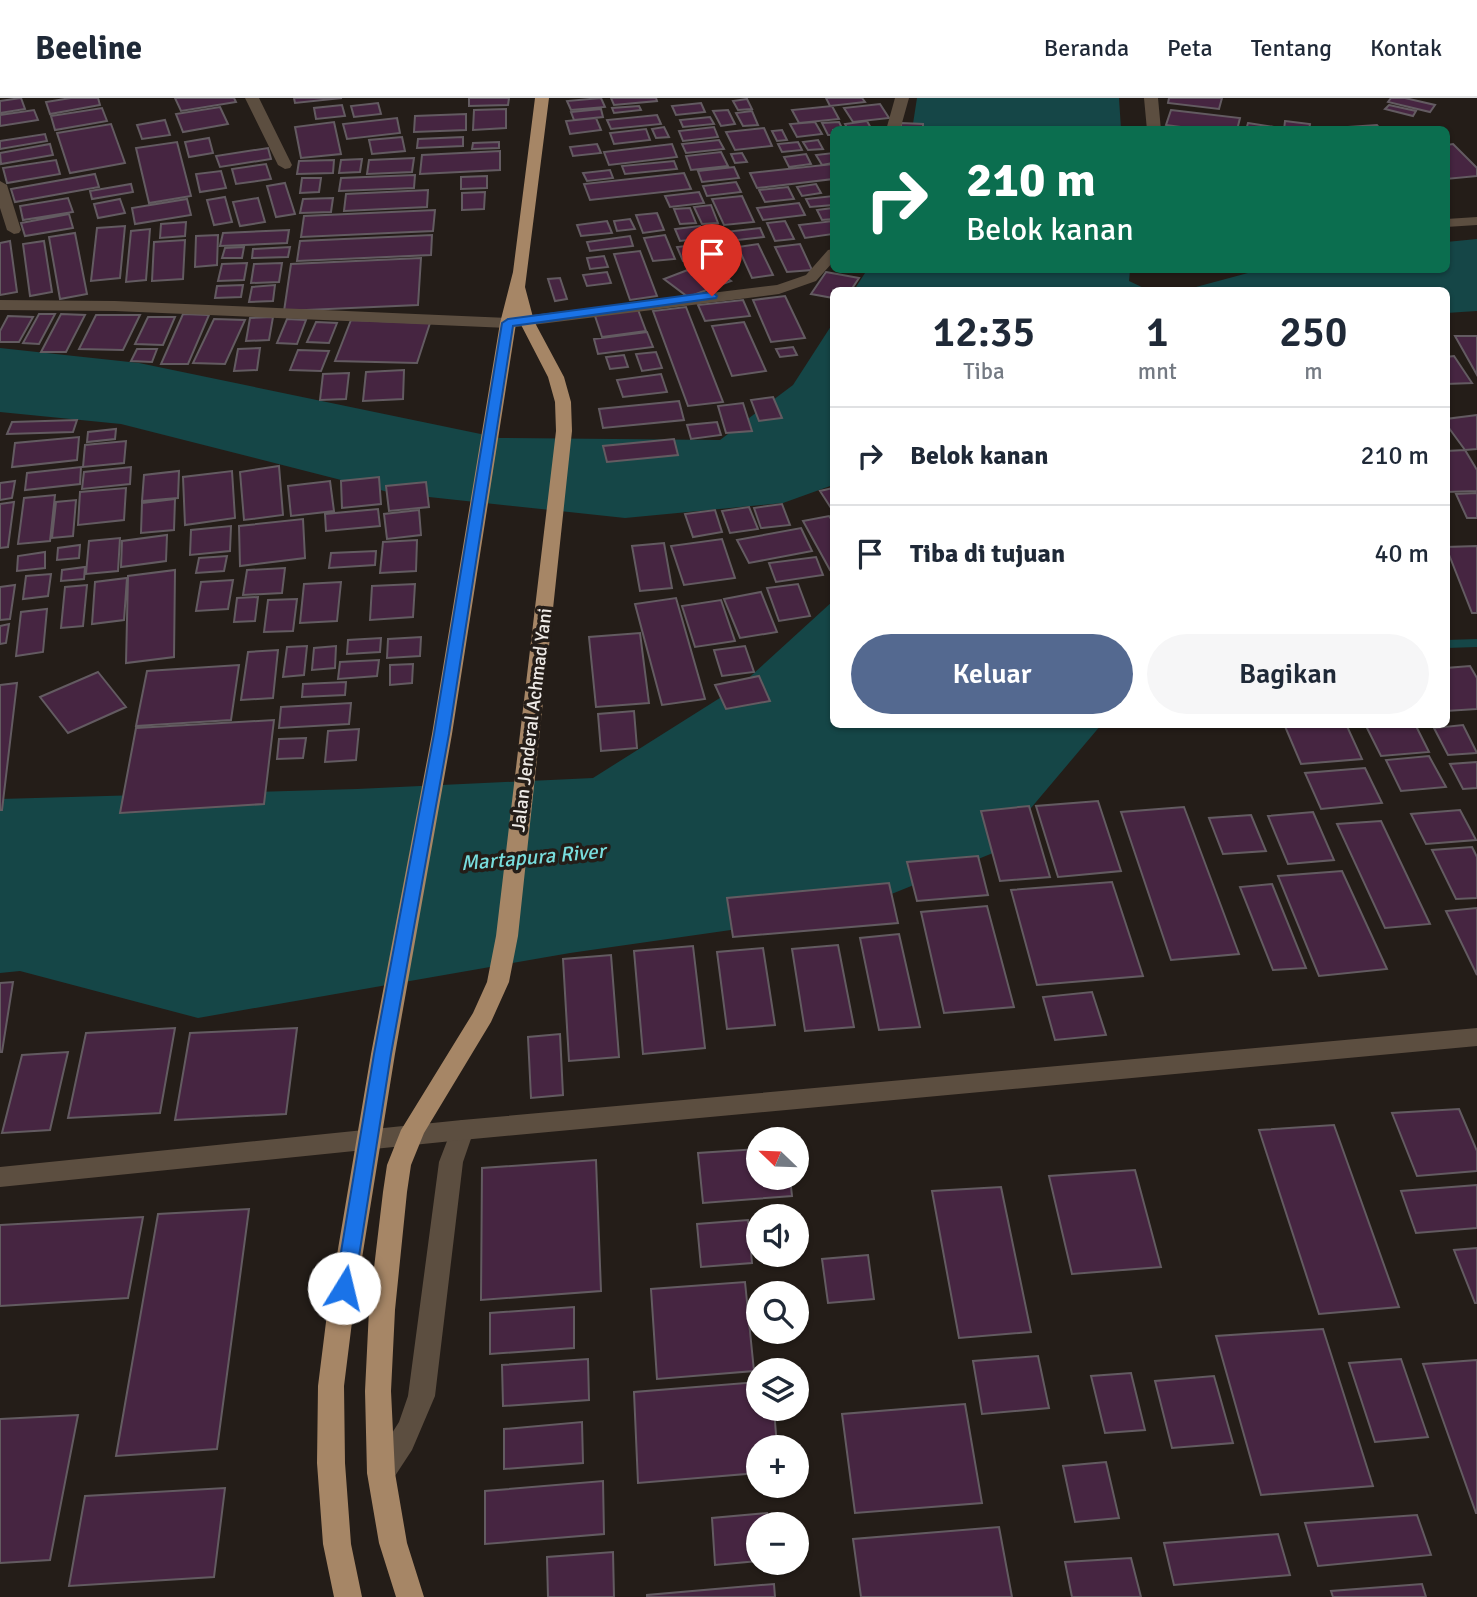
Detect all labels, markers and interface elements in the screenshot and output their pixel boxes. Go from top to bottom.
text: Beeline [35,28,142,69]
text: Beranda [1044,33,1129,63]
text: Peta [1167,33,1213,63]
text: Tentang [1251,33,1332,63]
text: Kontak [1370,33,1442,63]
text: 210 m [966,150,1096,210]
icon: right [851,154,942,245]
text: Belok kanan [966,210,1134,249]
pin [682,224,742,296]
icon: arrive [693,235,731,273]
text: 12:35 [933,307,1035,358]
text: 1 [1146,307,1169,358]
text: 250 [1279,307,1347,358]
text: Tiba [963,357,1005,386]
text: mnt [1138,357,1177,386]
text: m [1304,357,1323,386]
icon: right [851,437,889,475]
text: Belok kanan [910,440,1048,472]
text: 210 m [1360,440,1429,472]
icon: arrive [851,535,889,573]
text: Tiba di tujuan [910,538,1065,570]
text: 40 m [1374,538,1429,570]
street label: Jalan Jenderal Achmad Yani [506,607,558,833]
button: Keluar [851,634,1133,714]
button: Bagikan [1147,634,1429,714]
water label: Martapura River [460,837,610,876]
north arrow [746,1127,808,1190]
map controls [746,1127,809,1575]
button: sound [746,1204,809,1267]
position arrow [307,1251,381,1325]
button: search [746,1281,809,1344]
button: layers [746,1358,809,1421]
button: + [746,1435,809,1498]
button: − [746,1512,809,1575]

